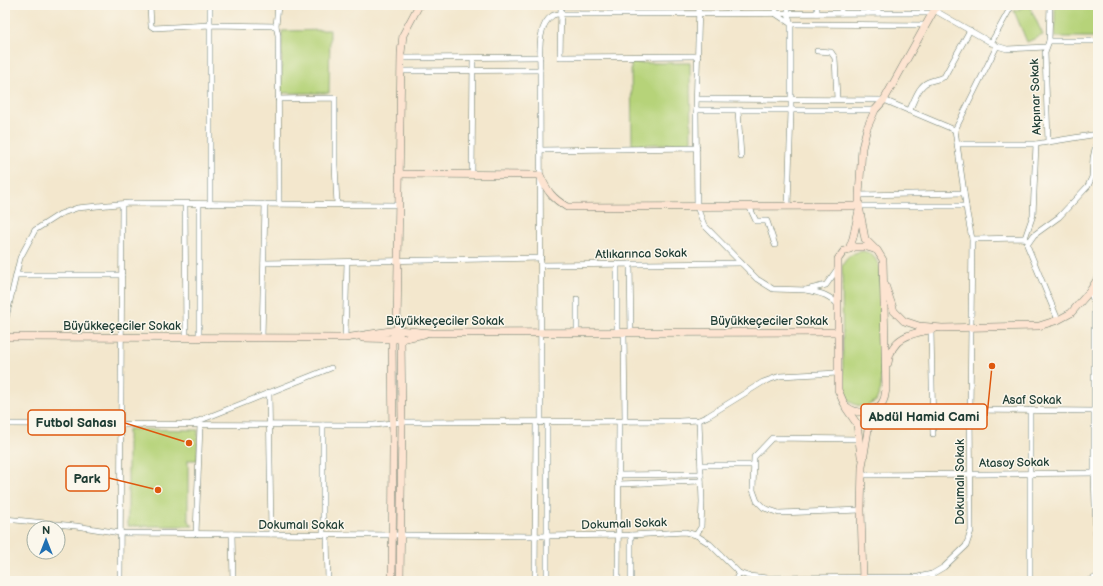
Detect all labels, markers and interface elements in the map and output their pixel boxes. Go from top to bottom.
street label: Akpınar Sokak [1027,58,1045,135]
street label: Atlıkarınca Sokak [595,246,687,262]
street label: Büyükkeçeciler Sokak [386,314,504,329]
street label: Büyükkeçeciler Sokak [710,314,828,329]
street label: Büyükkeçeciler Sokak [63,319,181,334]
street label: Asaf Sokak [1003,393,1061,408]
callout: Abdül Hamid Cami [861,404,987,429]
text: Abdül Hamid Cami [868,409,979,425]
callout: Futbol Sahası [28,410,125,435]
text: Futbol Sahası [36,415,116,431]
street label: Dokumalı Sokak [953,439,968,525]
street label: Atasoy Sokak [979,455,1049,471]
callout: Park [66,466,109,491]
text: Park [73,471,101,487]
street label: Dokumalı Sokak [581,515,667,533]
street label: Dokumalı Sokak [258,518,344,533]
north arrow [26,520,66,560]
text: N [42,524,50,537]

